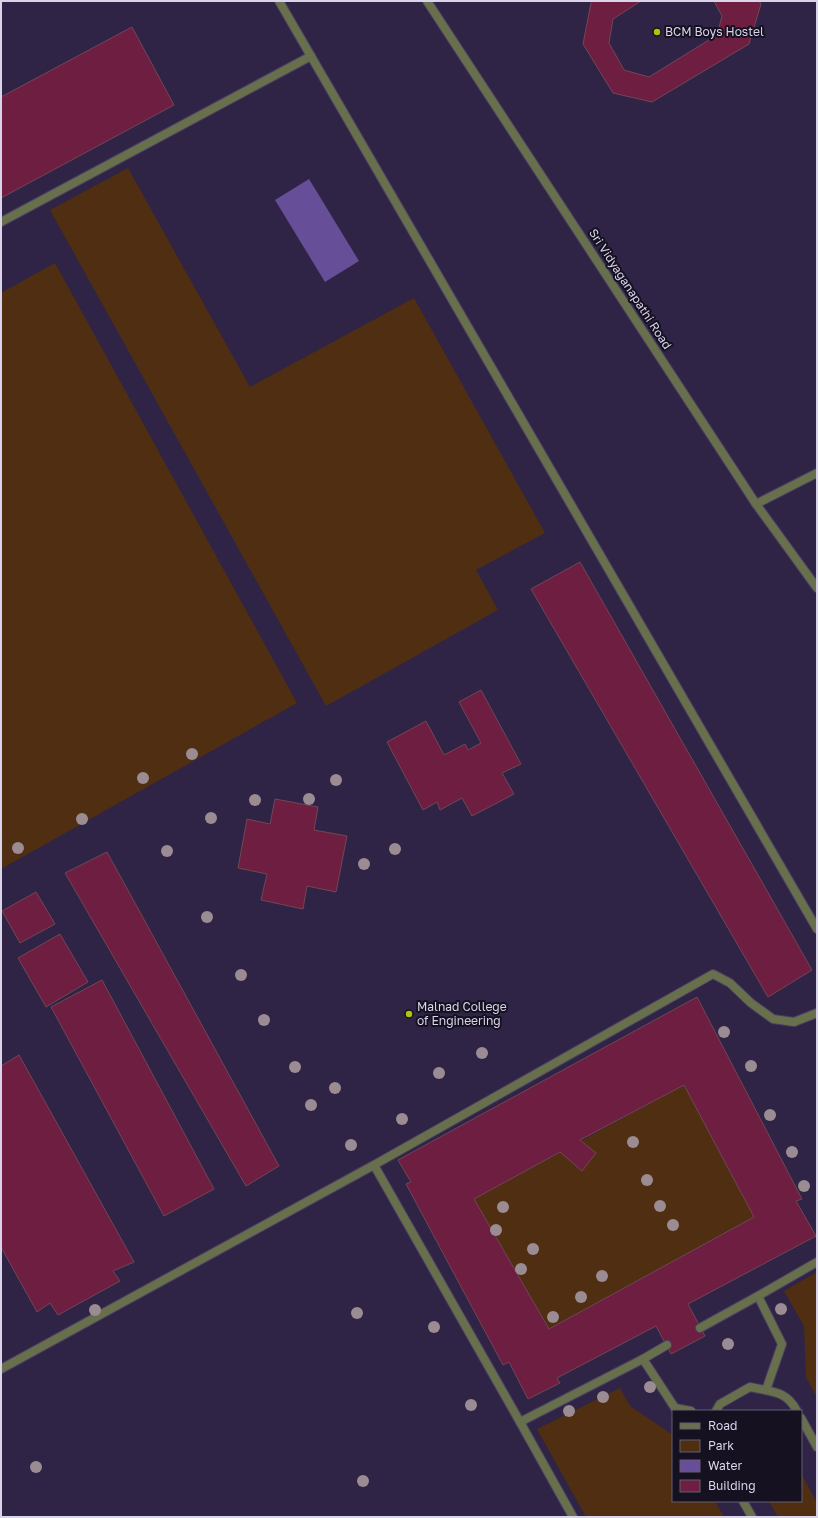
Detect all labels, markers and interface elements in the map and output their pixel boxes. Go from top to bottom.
place label: BCM Boys Hostel [665,24,764,39]
marker: BCM Boys Hostel [652,27,662,37]
street label: Sri Vidyaganapathi Road [586,226,675,352]
place label: Malnad College of Engineering [417,999,507,1028]
marker: Malnad College of Engineering [404,1009,414,1019]
legend [672,1410,802,1502]
text: Road [708,1418,737,1433]
text: Park [708,1438,734,1453]
text: Water [708,1458,742,1473]
text: Building [708,1478,756,1493]

